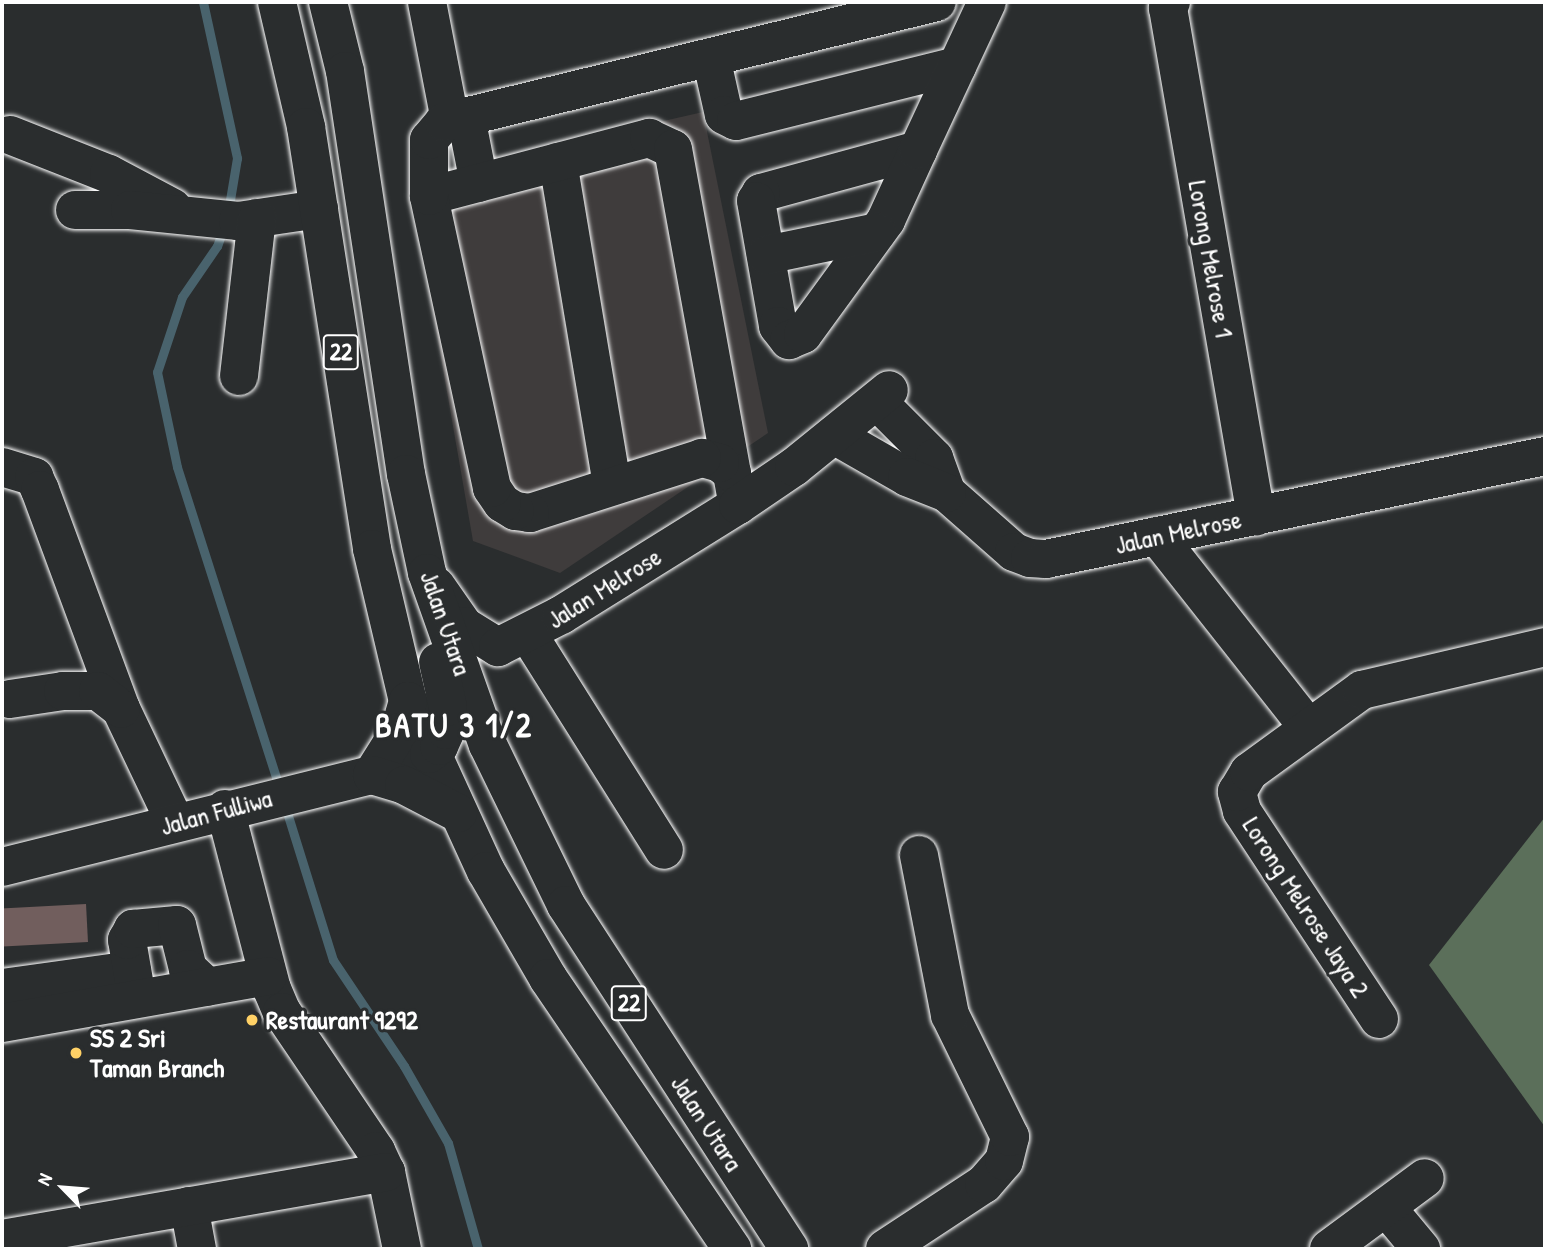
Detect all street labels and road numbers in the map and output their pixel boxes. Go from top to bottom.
street label: Lorong Melrose 1 [1182,178,1240,340]
road number: 22 [322,332,360,372]
street label: Jalan Melrose [1112,503,1244,561]
street label: Jalan Melrose [541,541,667,635]
street label: Jalan Utara [414,567,478,679]
street label: Jalan Fulliwa [157,782,275,842]
street label: Lorong Melrose Jaya 2 [1236,811,1376,1003]
road number: 22 [610,982,648,1023]
street label: Jalan Utara [664,1069,750,1177]

